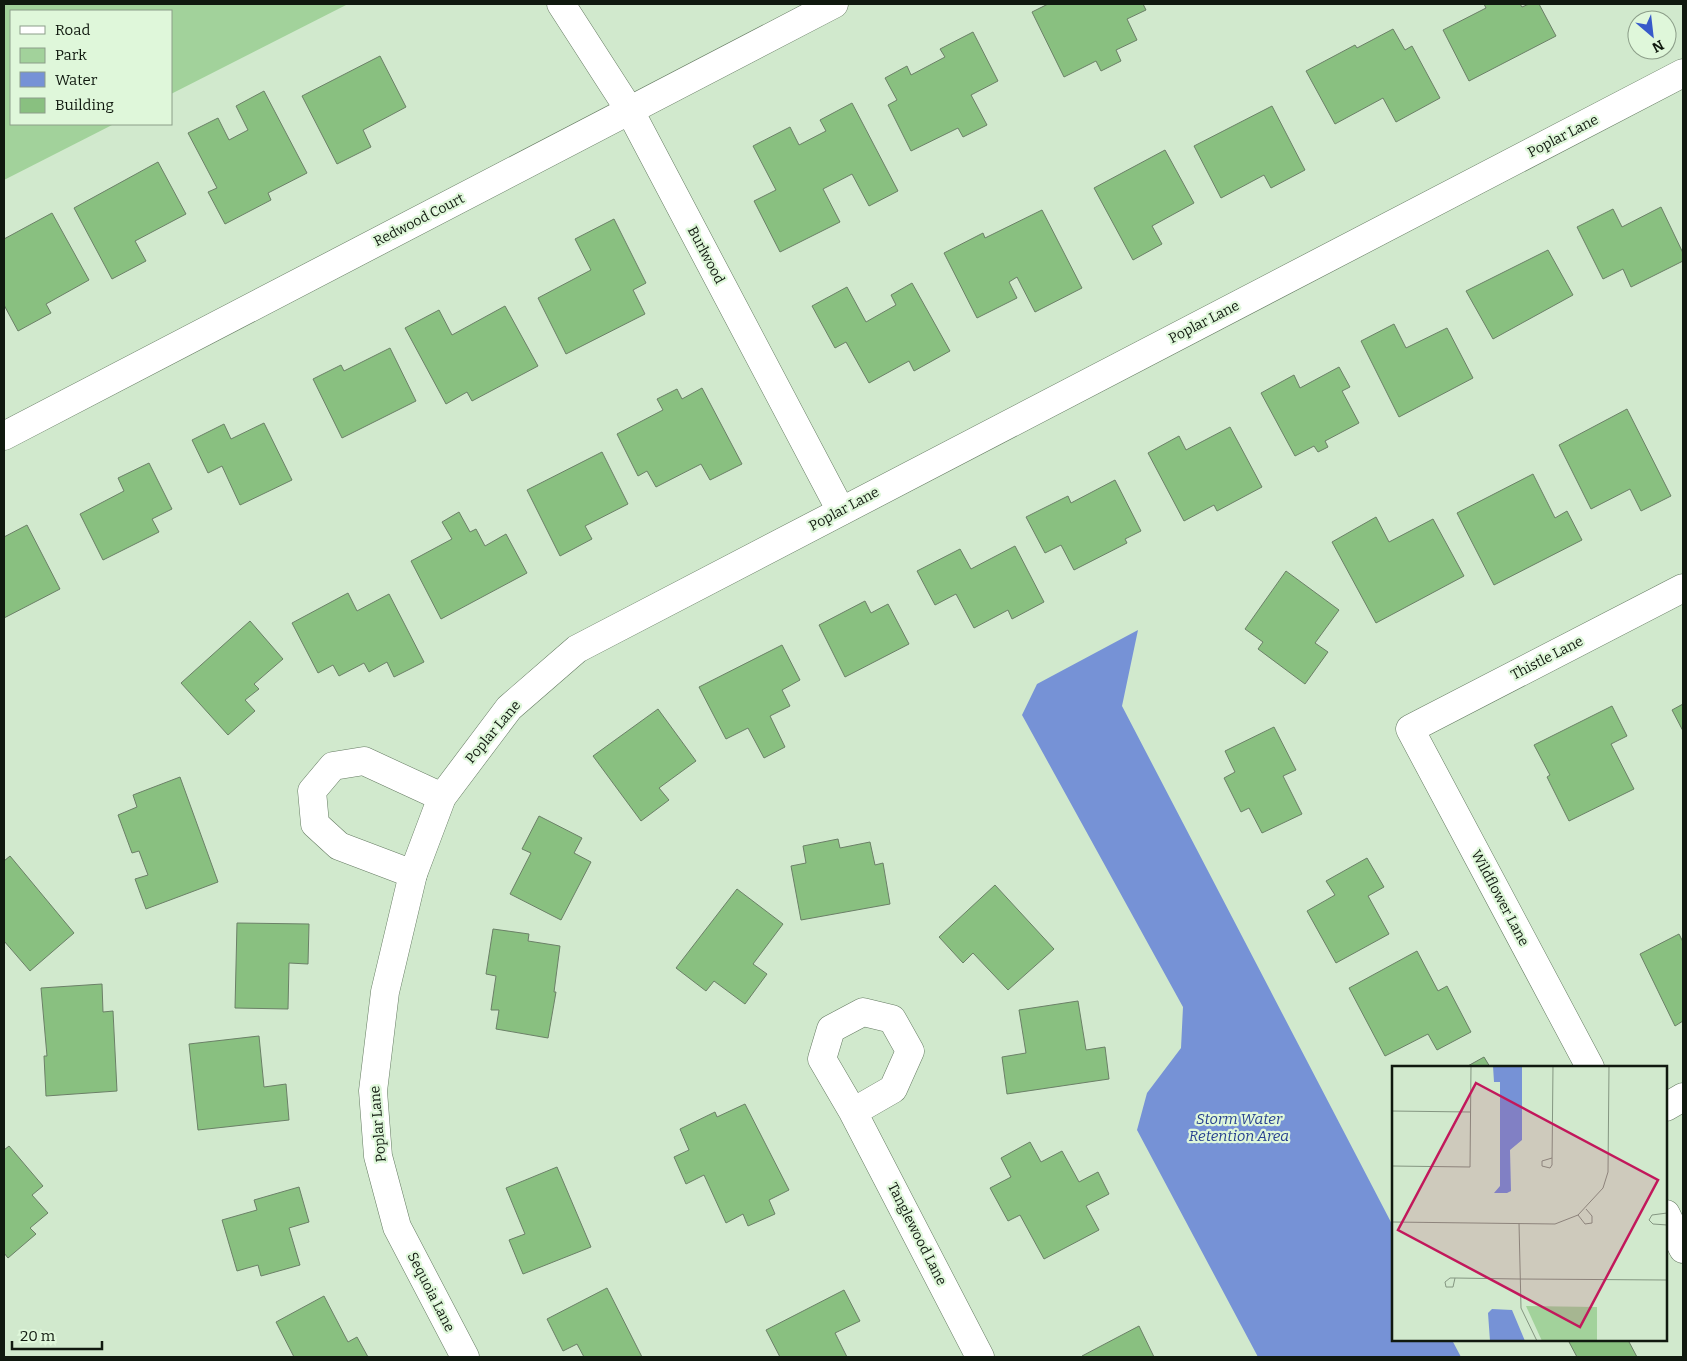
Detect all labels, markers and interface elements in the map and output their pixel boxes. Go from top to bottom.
legend [10,10,172,125]
north arrow [1627,10,1677,60]
text: Road [55,21,90,39]
text: N [1649,36,1667,56]
text: Park [55,46,87,64]
text: Water [55,71,98,89]
text: Building [55,96,114,114]
street label: Poplar Lane [1525,111,1601,161]
street label: Redwood Court [371,190,467,250]
street label: Burlwood [684,223,728,287]
street label: Poplar Lane [1166,297,1242,347]
street label: Poplar Lane [806,483,882,535]
street label: Thistle Lane [1508,633,1586,683]
street label: Poplar Lane [462,697,524,767]
street label: Wildflower Lane [1468,847,1532,949]
inset map [1392,1066,1667,1341]
street label: Poplar Lane [366,1085,390,1163]
water label: Storm Water Retention Area [1189,1110,1289,1145]
street label: Tanglewood Lane [884,1180,950,1288]
street label: Sequoia Lane [404,1249,458,1335]
scale bar [12,1318,102,1350]
text: 20 m [20,1327,56,1345]

